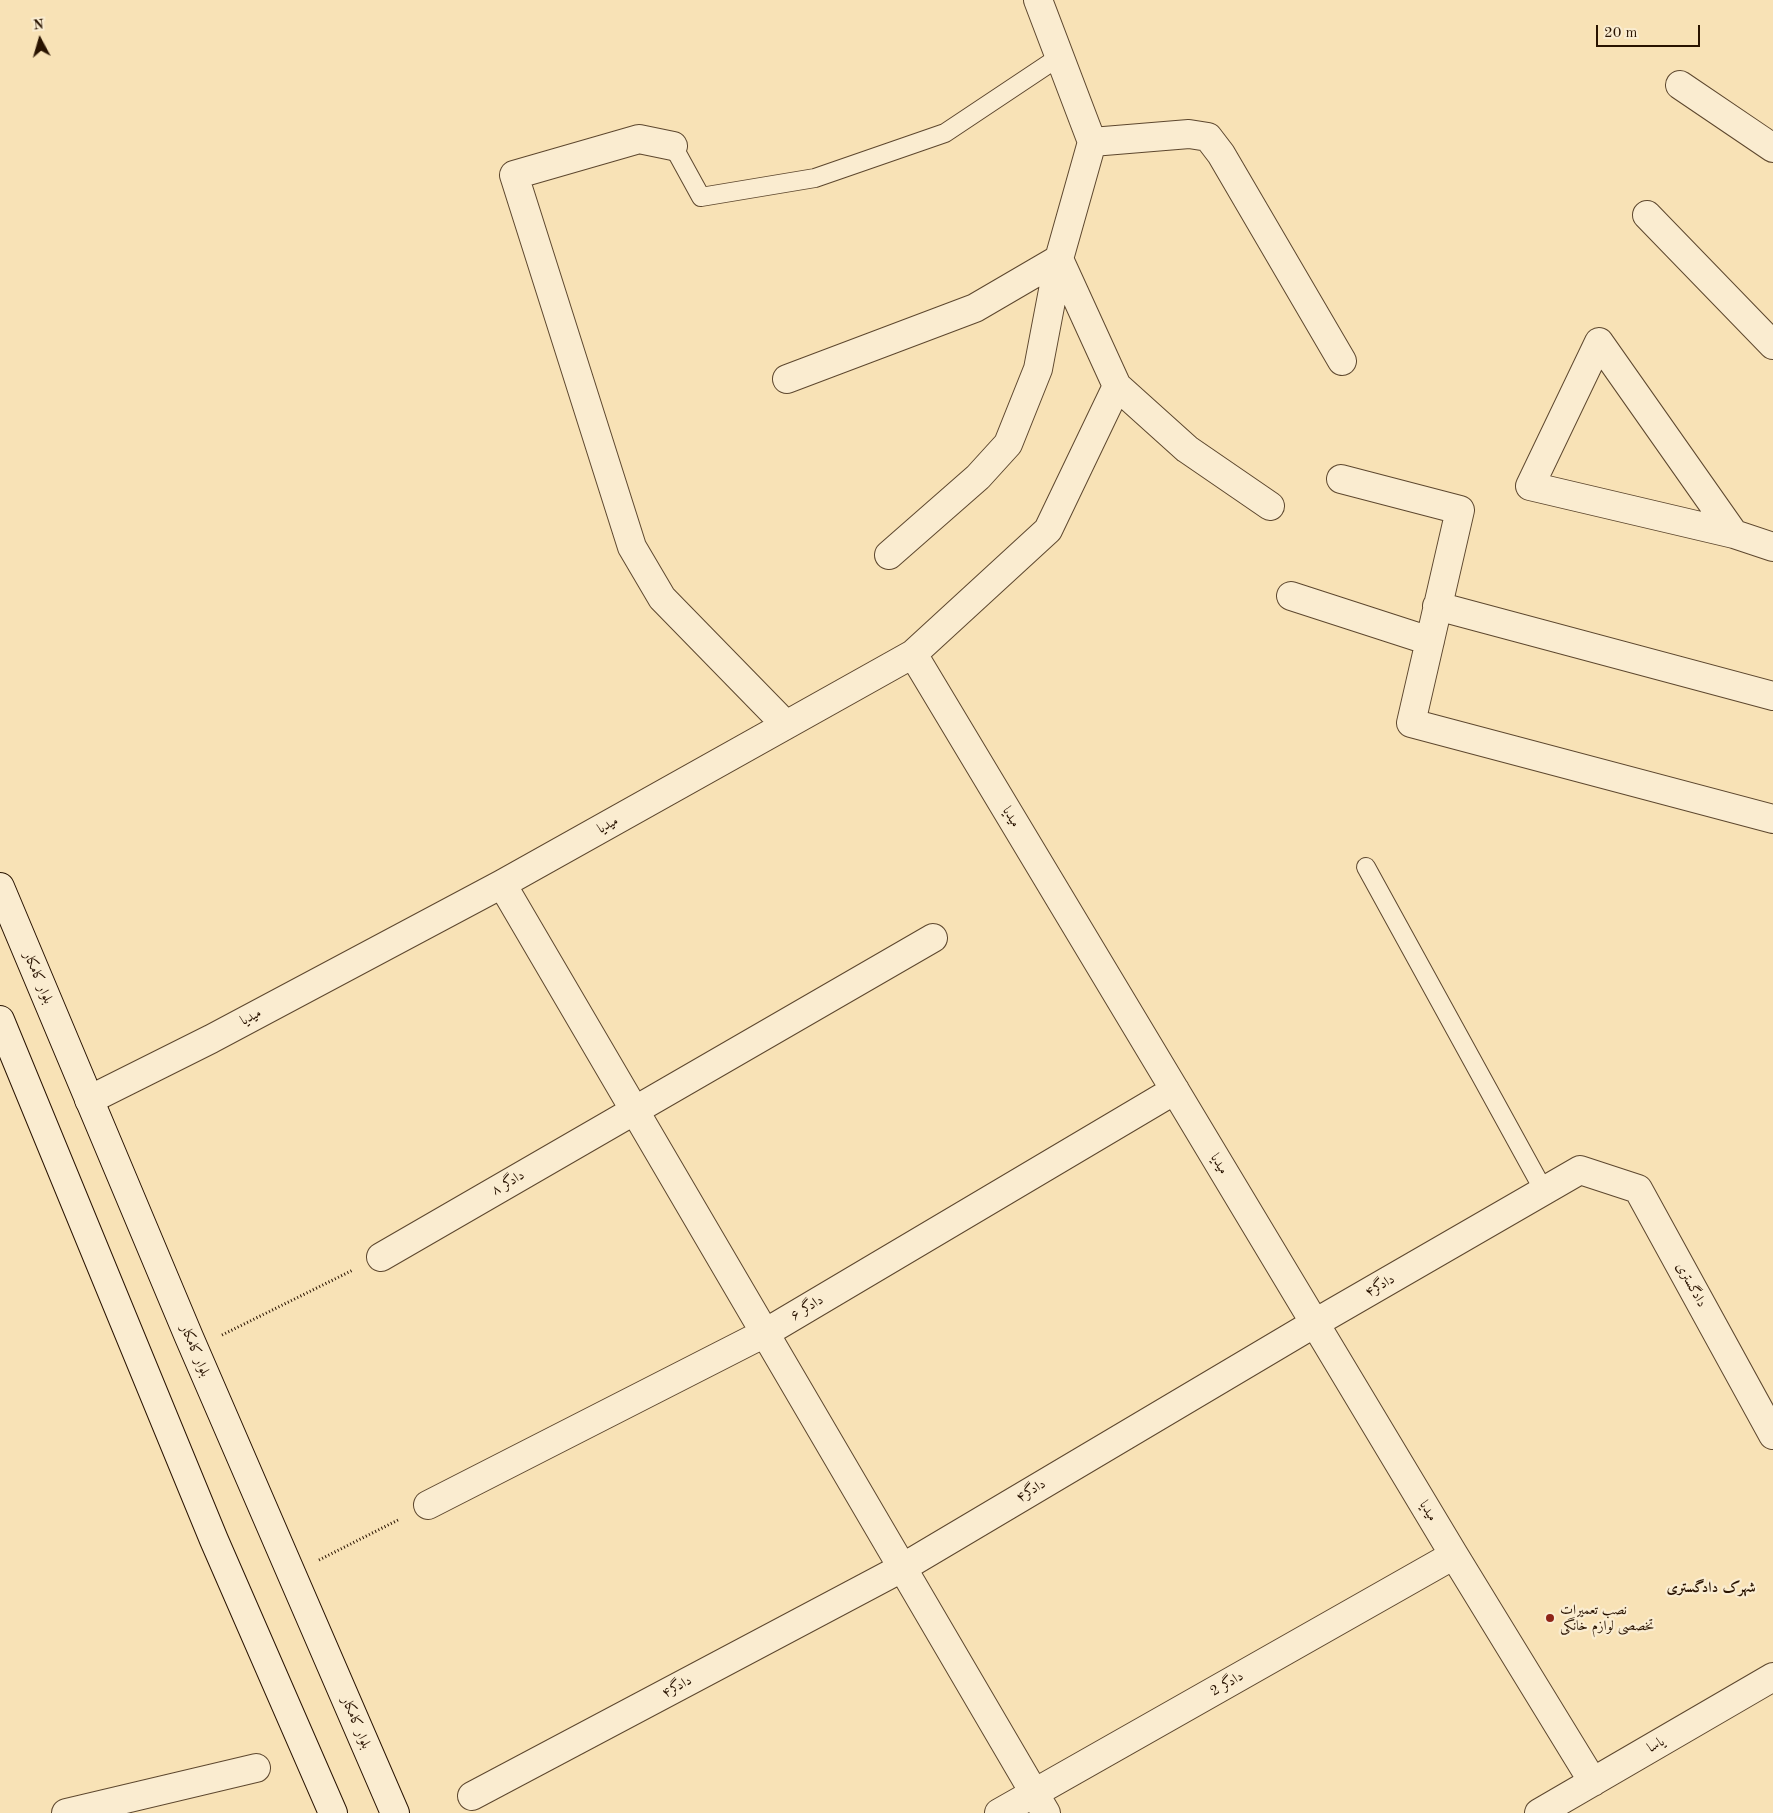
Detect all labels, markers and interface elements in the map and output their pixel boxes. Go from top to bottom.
north arrow [15,15,65,65]
scale bar [1598,15,1702,47]
text: N [32,18,44,33]
text: 20 m [1604,26,1638,41]
street label: میدیا [998,804,1024,830]
street label: میدیا [595,812,621,838]
street label: بلوار کامکار [19,949,57,1007]
street label: میدیا [238,1005,264,1029]
street label: میدیا [1206,1151,1232,1177]
street label: دادگر ۸ [488,1167,528,1199]
street label: دادگستری [1672,1260,1710,1310]
street label: دادگر۴ [1362,1271,1398,1301]
street label: دادگر ۶ [787,1292,827,1324]
street label: بلوار کامکار [176,1322,214,1380]
street label: دادگر۴ [1013,1476,1049,1506]
street label: میدیا [1415,1498,1441,1524]
district label: شهرک دادگستری [1666,1579,1756,1597]
place label: نصب تعمیرات تخصصی لوازم خانگی [1560,1602,1654,1634]
marker: نصب تعمیرات تخصصی لوازم خانگی [1544,1612,1556,1624]
street label: دادگر 2 [1207,1668,1247,1700]
street label: دادگر۴ [659,1672,695,1702]
street label: بلوار کامکار [337,1694,375,1752]
street label: یاسا [1644,1733,1668,1757]

